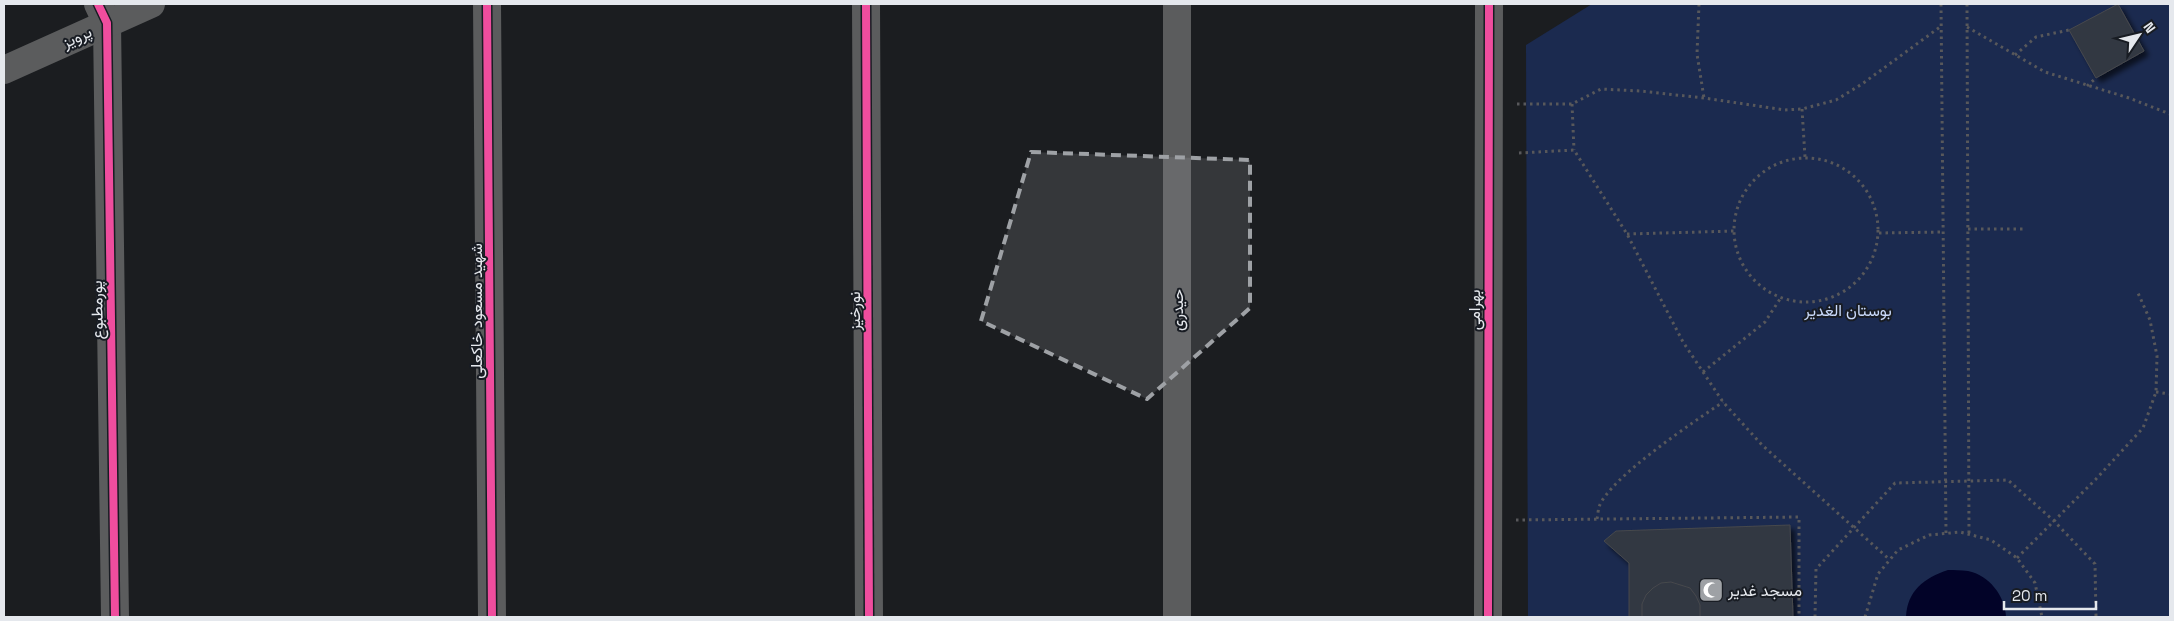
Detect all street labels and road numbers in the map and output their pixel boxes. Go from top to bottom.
street label: پرویز [58,21,96,54]
street label: شهید مسعود خاکعلی [466,243,487,379]
street label: پورمطبوع [86,280,109,340]
street label: حیدری [1167,289,1188,331]
street label: بهرامی [1464,290,1485,330]
street label: نورخیز [844,291,865,332]

